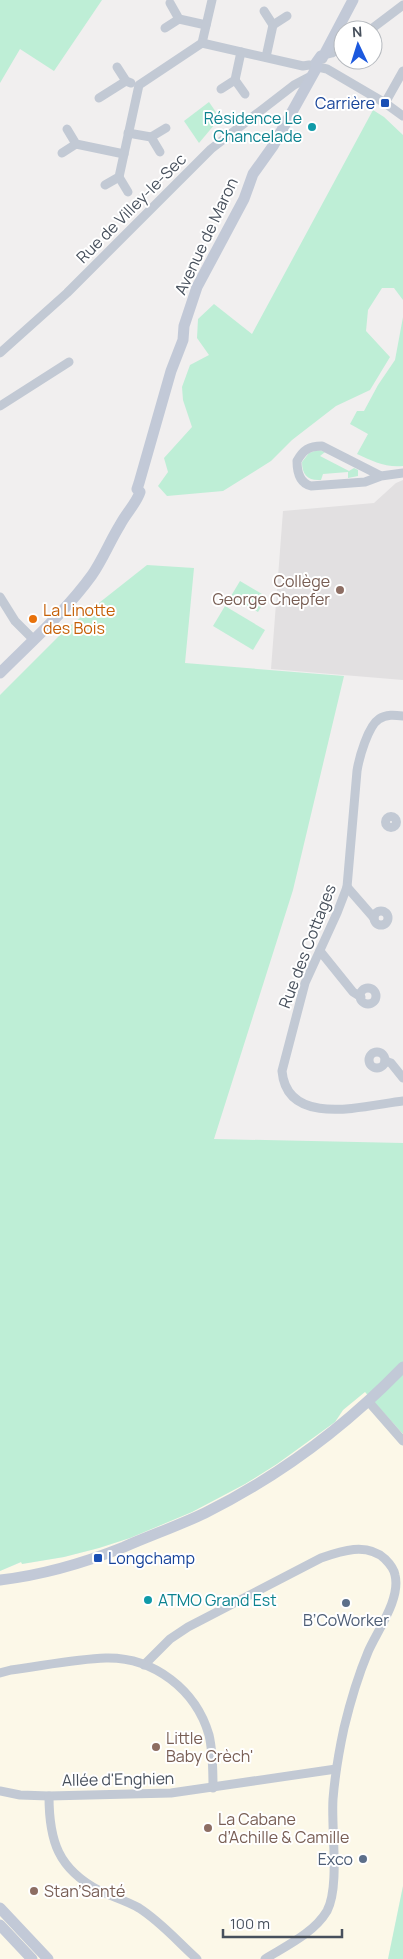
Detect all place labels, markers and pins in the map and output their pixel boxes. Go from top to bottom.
place label: Carrière [315,92,375,114]
marker: Carrière [379,97,391,109]
place label: Résidence Le Chancelade [204,107,302,147]
marker: Résidence Le Chancelade [306,121,318,133]
place label: Collège George Chepfer [212,570,330,610]
marker: Collège George Chepfer [334,584,346,596]
place label: La Linotte des Bois [43,599,115,639]
marker: La Linotte des Bois [27,613,39,625]
place label: Longchamp [108,1547,195,1569]
marker: Longchamp [92,1552,104,1564]
place label: ATMO Grand Est [158,1589,277,1611]
marker: ATMO Grand Est [142,1594,154,1606]
marker: B’CoWorker [340,1597,352,1609]
place label: B’CoWorker [303,1609,389,1631]
place label: Little Baby Crèch' [166,1727,253,1767]
marker: Little Baby Crèch' [150,1741,162,1753]
place label: La Cabane d’Achille & Camille [218,1808,349,1848]
marker: La Cabane d’Achille & Camille [202,1822,214,1834]
place label: Exco [318,1848,353,1870]
marker: Exco [357,1853,369,1865]
place label: Stan’Santé [44,1880,125,1902]
marker: Stan’Santé [28,1885,40,1897]

